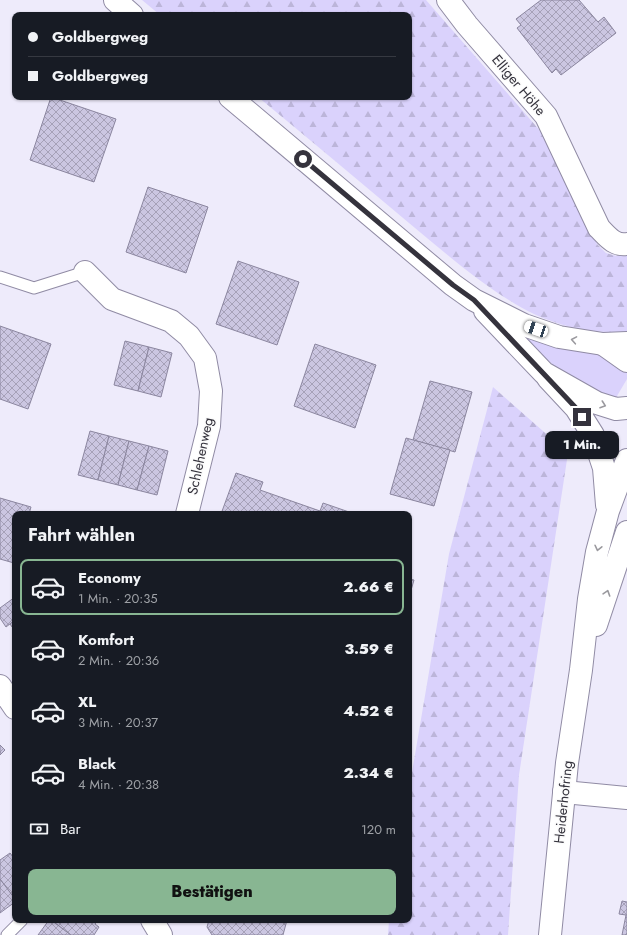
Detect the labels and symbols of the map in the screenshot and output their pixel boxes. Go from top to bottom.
street label: Elliger Höhe [487,50,551,120]
route start [294,150,312,168]
car [523,319,549,339]
one-way arrow [571,336,578,344]
one-way arrow [599,400,606,408]
route end [573,408,591,426]
street label: Schlehenweg [182,416,218,496]
callout: 1 Min. [545,431,619,459]
one-way arrow [595,545,603,551]
one-way arrow [602,589,610,596]
street label: Heiderhofring [549,759,577,845]

